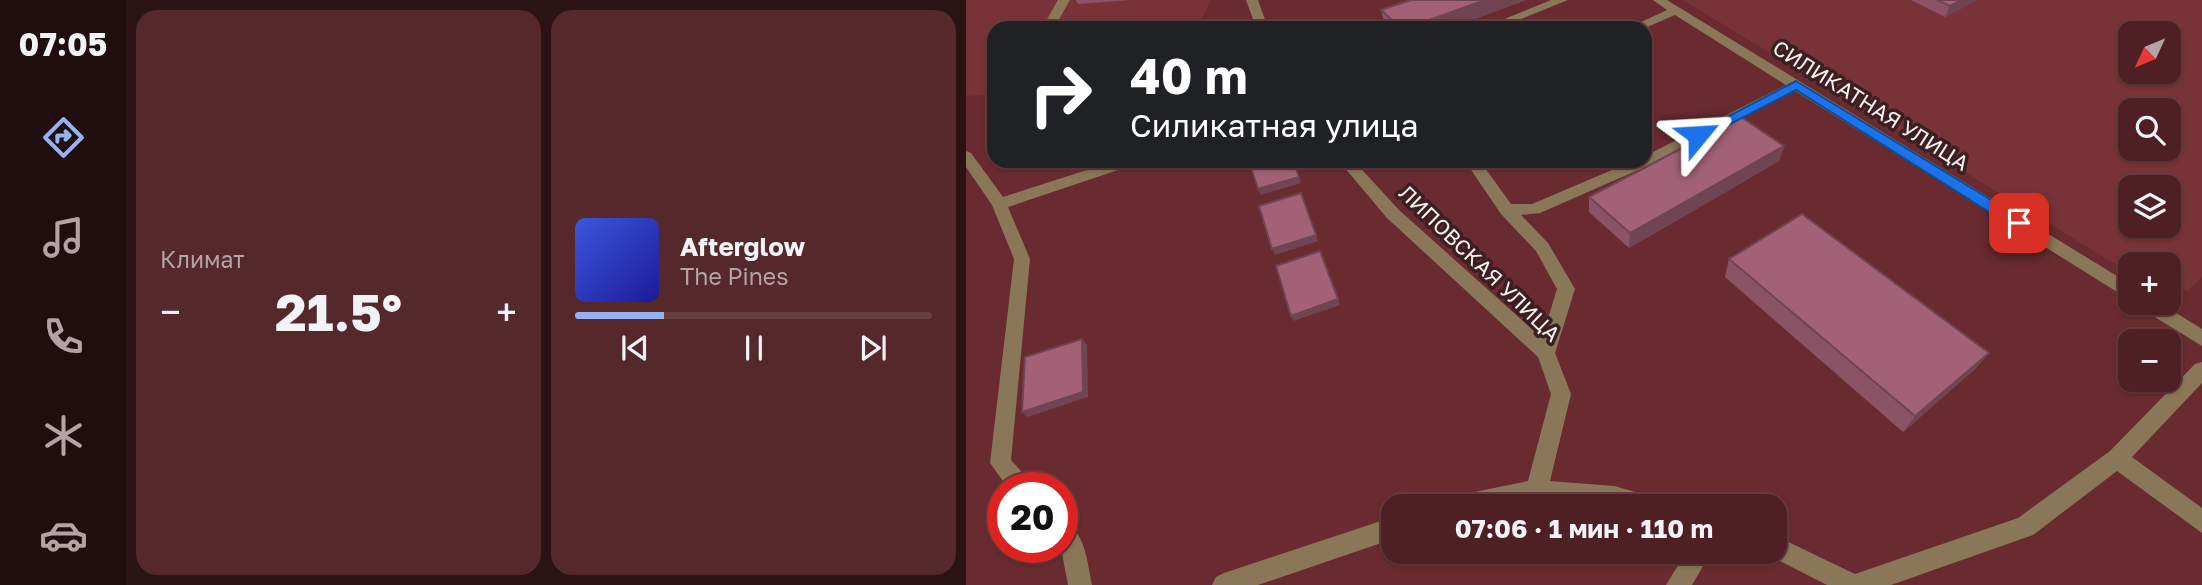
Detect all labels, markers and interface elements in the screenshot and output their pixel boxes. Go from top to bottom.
north arrow [2118,21,2180,84]
map controls [2118,21,2181,392]
text: 07:05 [19,25,107,63]
street label: СИЛИКАТНАЯ УЛИЦА [1768,34,1974,176]
text: 40 m [1130,46,1248,105]
icon: right [1015,49,1106,140]
position arrow [1661,98,1735,172]
button: search [2118,98,2181,161]
text: Силикатная улица [1130,106,1419,144]
icon: directions [39,113,88,162]
button: layers [2118,175,2181,238]
street label: ЛИПОВСКАЯ УЛИЦА [1394,179,1566,347]
pin [1989,193,2049,253]
icon: arrive [2000,204,2038,242]
icon: music [39,213,88,262]
text: Afterglow [680,231,805,262]
text: Климат [160,245,245,273]
button: + [2118,252,2181,315]
text: The Pines [680,262,788,290]
text: 21.5° [275,280,402,342]
text: − [160,289,181,334]
text: + [496,289,517,334]
icon: phone [39,312,88,361]
icon: previous [616,329,654,367]
icon: pause [735,329,773,367]
icon: next [854,329,892,367]
button: − [2118,329,2181,392]
icon: climate [39,411,88,460]
speed limit sign: 20 [987,472,1078,563]
icon: car [39,511,88,560]
text: 07:06 · 1 мин · 110 m [1455,513,1713,544]

